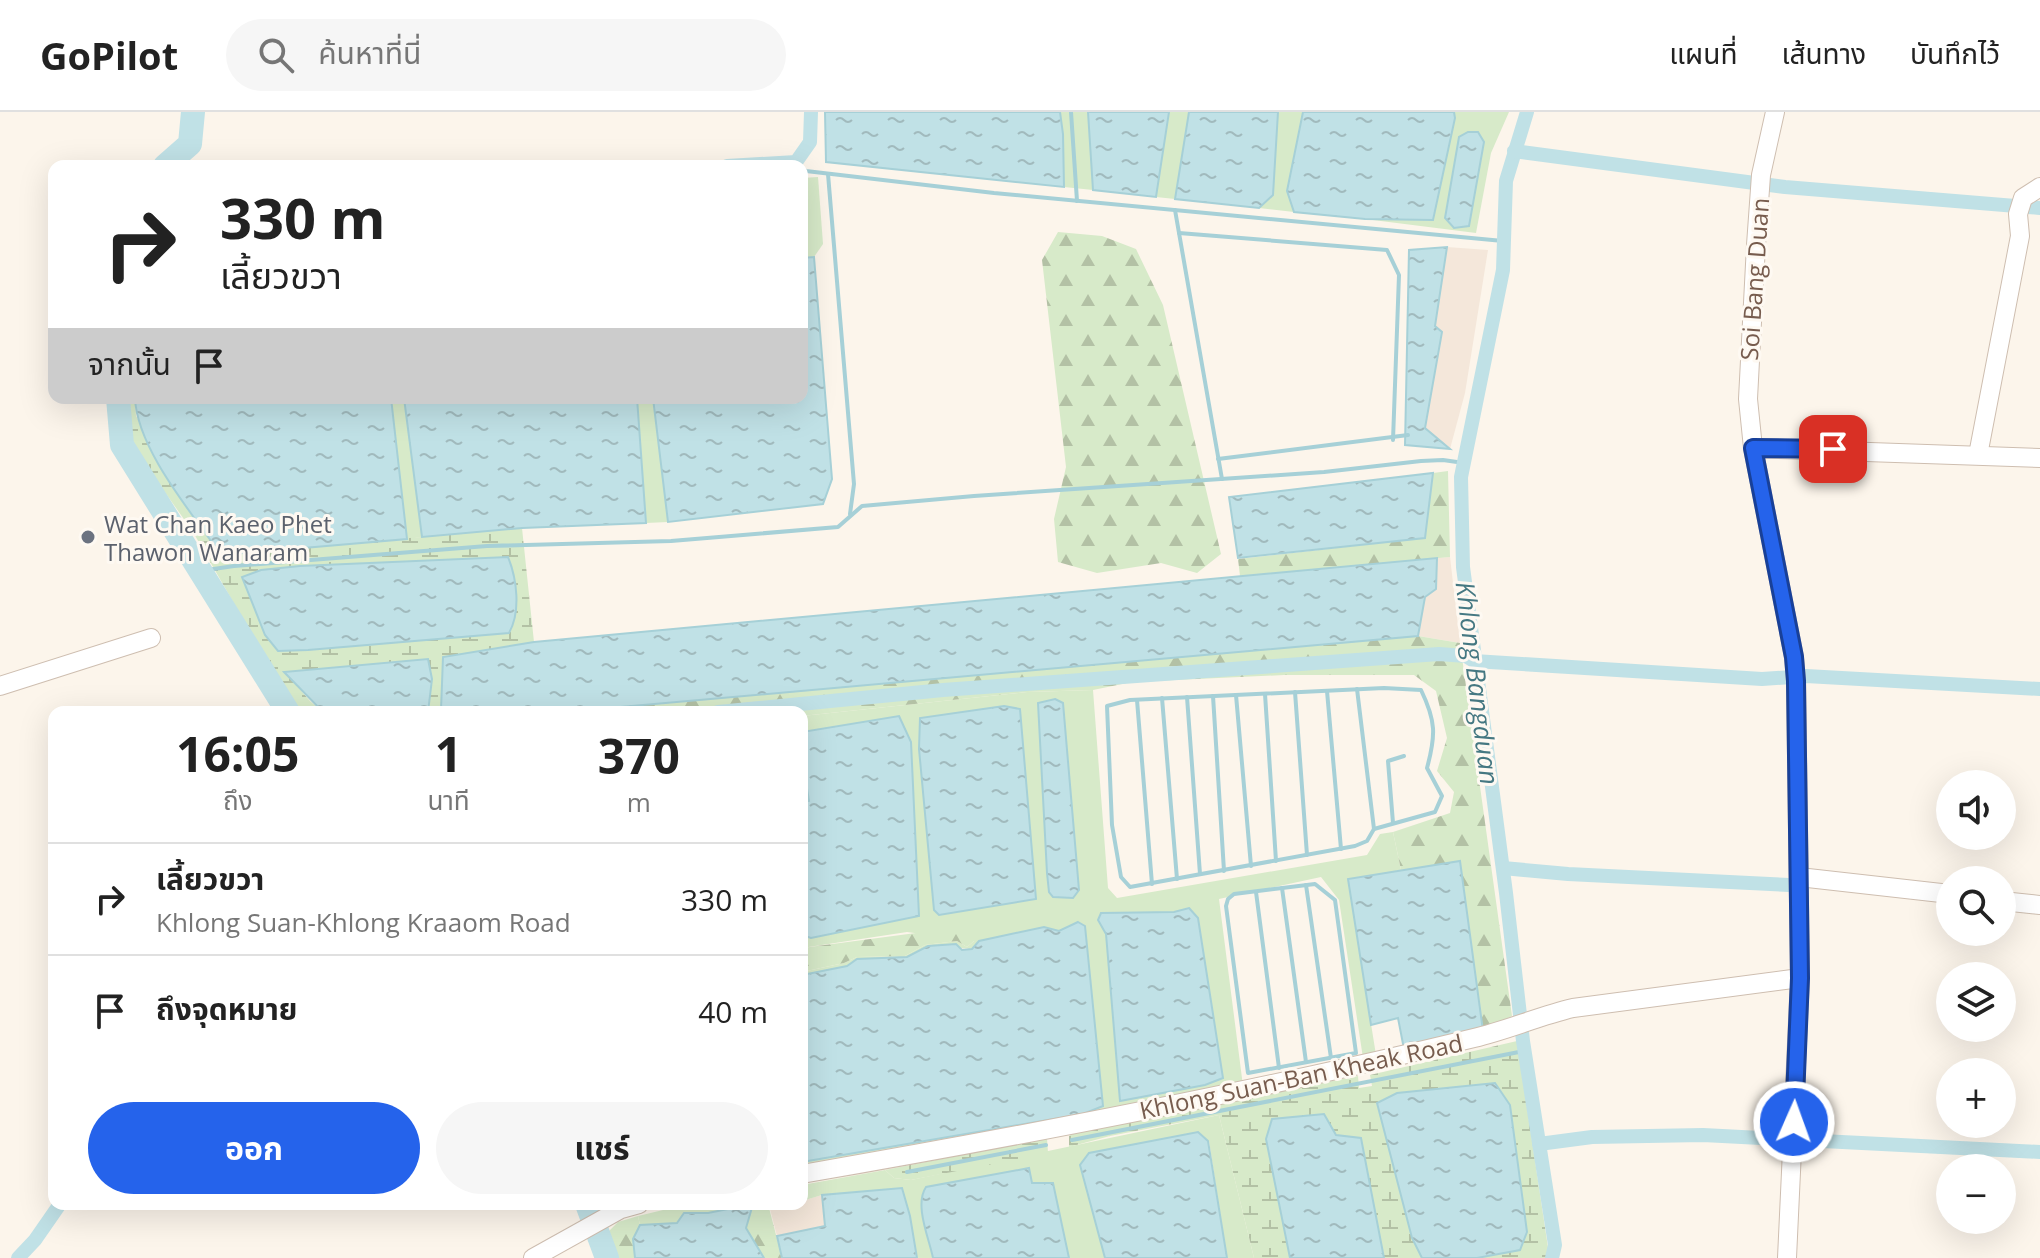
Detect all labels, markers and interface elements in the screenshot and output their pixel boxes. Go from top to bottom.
search box [226,19,786,91]
text: GoPilot [40,29,178,81]
text: ค้นหาที่นี่ [318,32,421,73]
icon: search [254,33,298,77]
text: แผนที่ [1669,34,1737,72]
text: เส้นทาง [1781,34,1866,72]
text: บันทึกไว้ [1910,34,2000,72]
text: 330 m [220,179,386,255]
icon: right [88,192,192,296]
street label: Soi Bang Duan [1732,197,1776,361]
text: เลี้ยวขวา [220,251,342,300]
text: จากนั้น [88,343,171,384]
icon: arrive [187,344,231,388]
pin [1799,415,1867,483]
icon: arrive [1811,427,1855,471]
place label: Wat Chan Kaeo Phet Thawon Wanaram [104,507,332,568]
marker: Wat Chan Kaeo Phet Thawon Wanaram [79,528,97,546]
water label: Khlong Bangduan [1448,579,1508,787]
text: 16:05 [176,721,299,786]
text: 1 [435,721,462,786]
text: 370 [598,723,680,788]
map controls [1936,770,2016,1234]
button: sound [1936,770,2016,850]
text: ถึง [223,782,253,818]
text: นาที [427,782,470,818]
text: m [627,784,651,820]
text: เลี้ยวขวา [156,858,264,899]
button: search [1936,866,2016,946]
icon: right [88,877,132,921]
text: 330 m [681,879,768,920]
text: Khlong Suan-Khlong Kraaom Road [156,904,571,940]
button: layers [1936,962,2016,1042]
text: ถึงจุดหมาย [156,988,297,1029]
icon: arrive [88,989,132,1033]
text: 40 m [698,991,768,1032]
street label: Khlong Suan-Ban Kheak Road [1136,1026,1466,1126]
button: + [1936,1058,2016,1138]
position arrow [1752,1080,1836,1164]
button: ออก [88,1102,420,1194]
button: แชร์ [436,1102,768,1194]
button: − [1936,1154,2016,1234]

